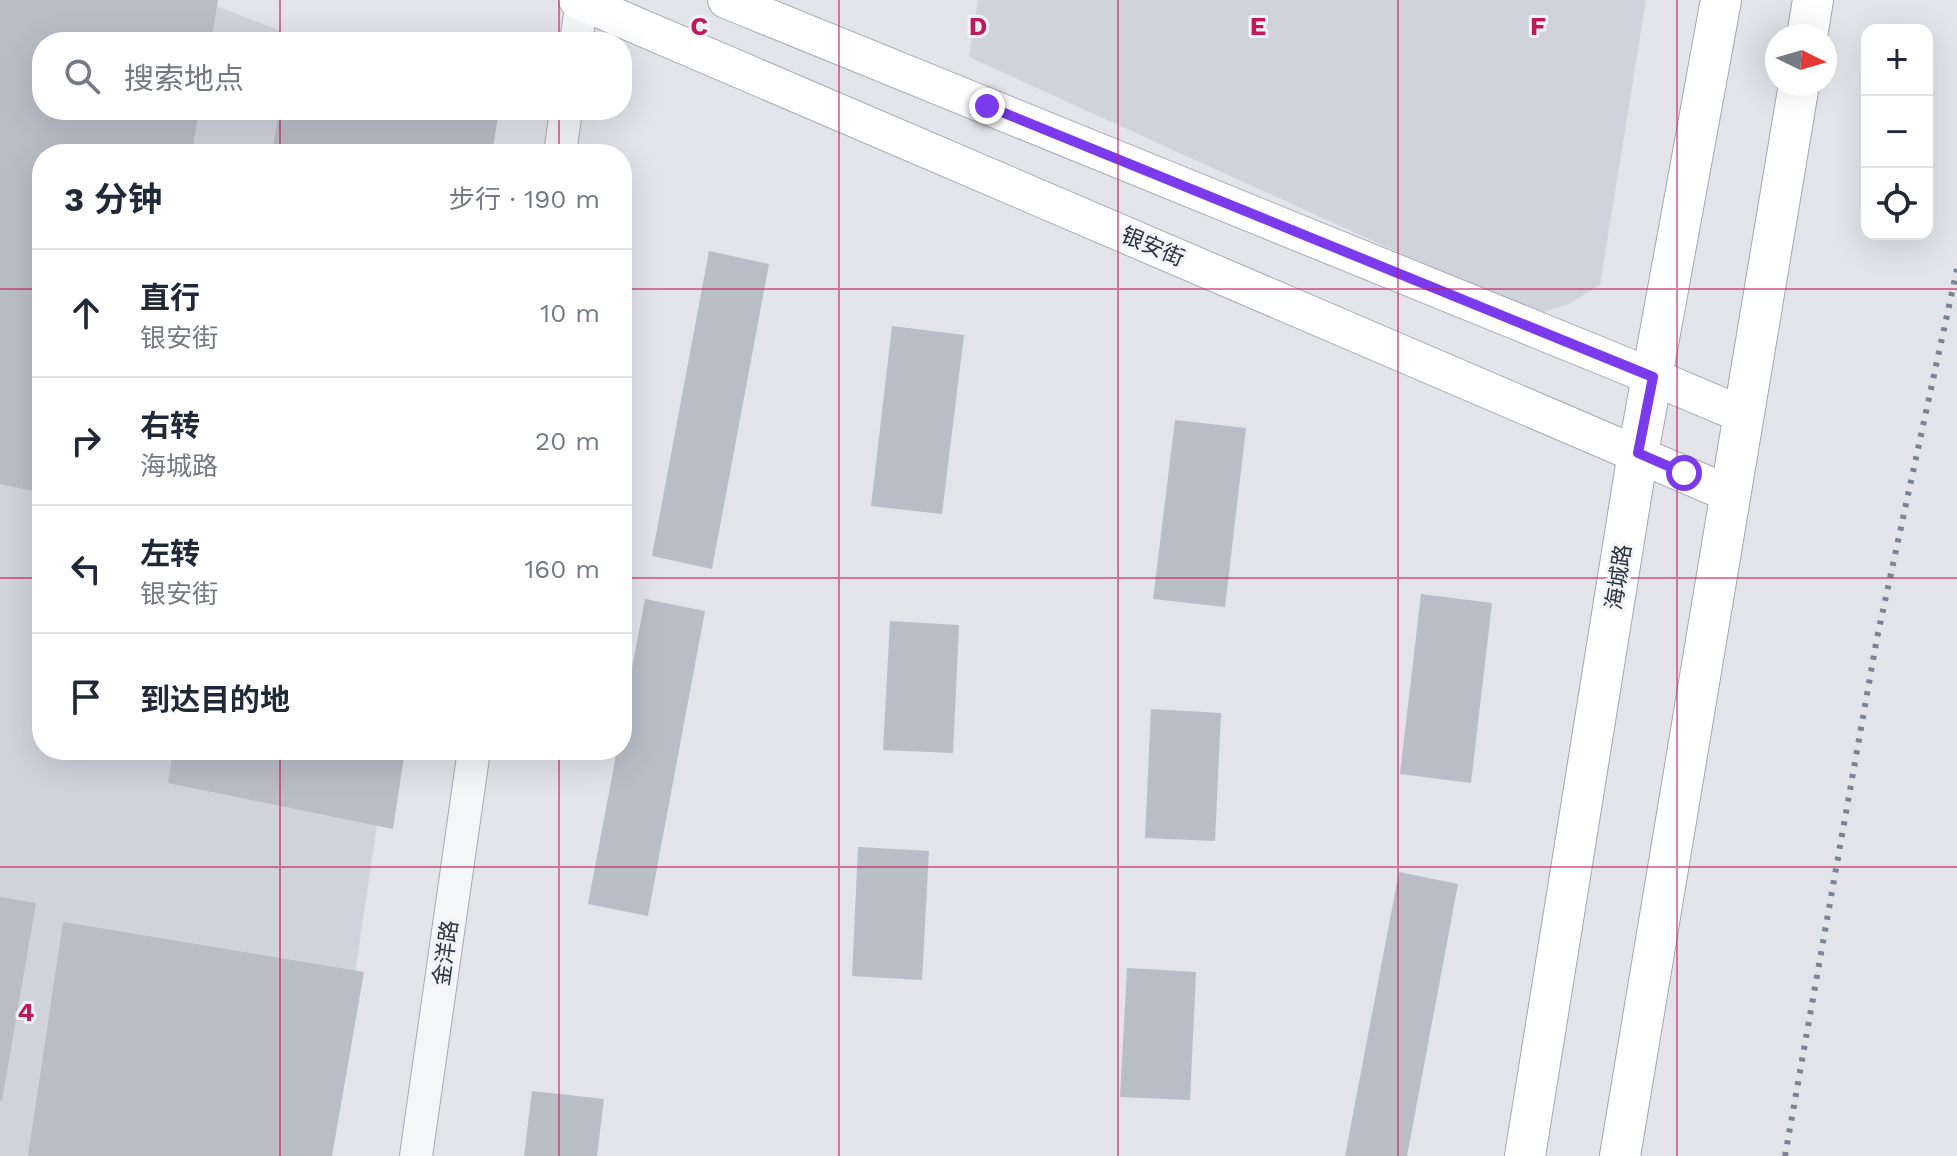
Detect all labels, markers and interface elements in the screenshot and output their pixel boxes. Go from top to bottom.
text: C [690,11,708,41]
text: D [969,11,987,41]
text: E [1250,11,1266,41]
text: F [1530,11,1546,41]
north arrow [1765,24,1837,96]
map controls [1861,24,1933,240]
button: + [1861,24,1933,96]
search box [32,32,632,120]
icon: search [60,54,104,98]
text: 搜索地点 [124,61,244,96]
route end [969,88,1005,124]
button: − [1861,96,1933,168]
button: locate [1861,168,1933,240]
text: 3 分钟 [64,179,162,219]
text: 步行 · 190 m [449,184,600,214]
street label: 银安街 [1118,222,1188,271]
text: 直行 [140,280,200,315]
icon: ahead [64,291,108,335]
text: 10 m [540,298,600,328]
text: 银安街 [140,323,218,353]
text: 右转 [140,408,200,443]
icon: right [64,419,108,463]
text: 20 m [535,426,600,456]
text: 海城路 [140,451,218,481]
route start [1666,455,1702,491]
text: 左转 [140,536,200,571]
street label: 海城路 [1601,543,1636,612]
icon: left [64,547,108,591]
text: 160 m [524,554,600,584]
text: 银安街 [140,579,218,609]
icon: arrive [64,675,108,719]
text: 到达目的地 [140,682,290,717]
street label: 金洋路 [429,919,462,987]
text: 4 [18,997,35,1027]

